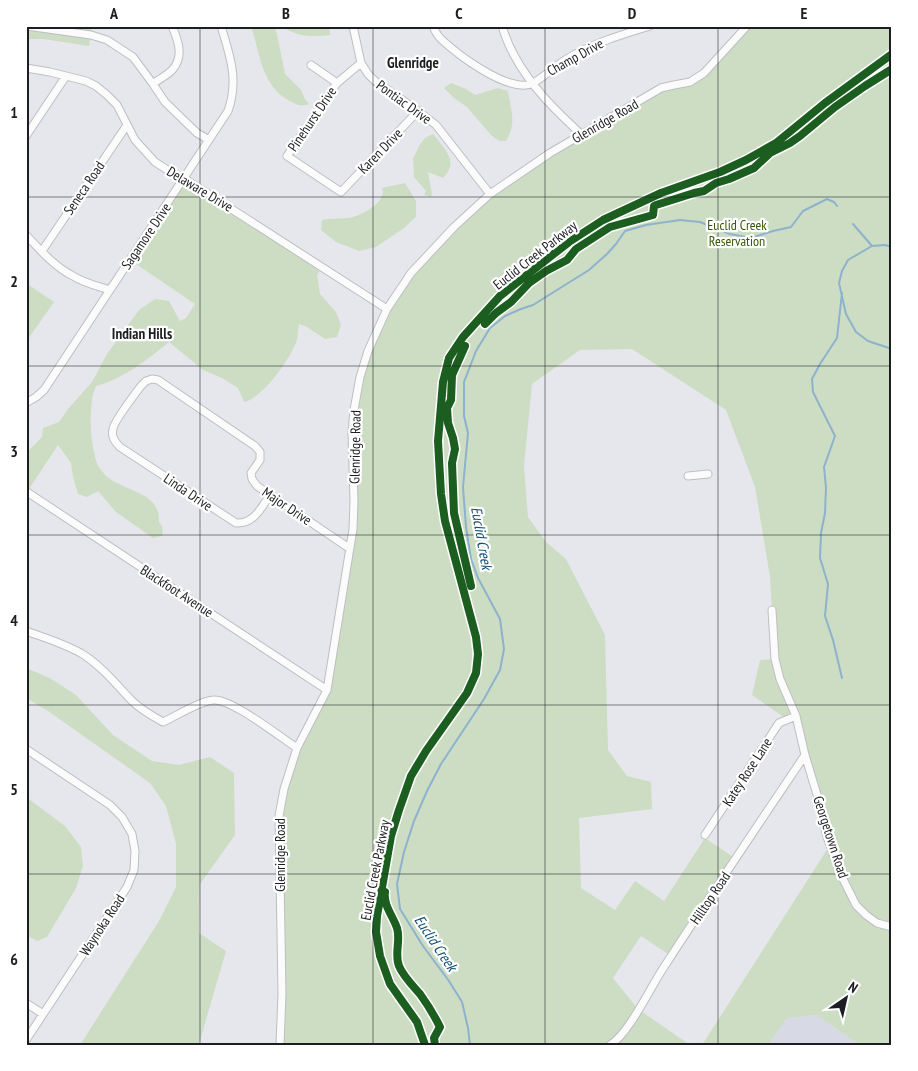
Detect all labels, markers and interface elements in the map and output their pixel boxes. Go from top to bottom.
text: A [109,3,119,23]
text: B [282,3,290,23]
text: C [455,3,463,23]
text: D [628,3,637,23]
text: E [801,3,808,23]
street label: Champ Drive [544,34,607,80]
district label: Glenridge [387,53,439,72]
street label: Pontiac Drive [373,76,435,128]
street label: Pinehurst Drive [284,83,340,155]
street label: Glenridge Road [569,95,641,147]
text: 1 [10,102,18,122]
street label: Karen Drive [354,124,406,178]
street label: Seneca Road [59,158,109,218]
street label: Delaware Drive [164,162,236,216]
street label: Sagamore Drive [117,199,175,273]
street label: Euclid Creek Parkway [489,216,581,293]
park label: Euclid Creek Reservation [707,216,767,250]
text: 2 [10,271,18,291]
district label: Indian Hills [112,324,172,343]
street label: Glenridge Road [345,410,365,484]
text: 3 [10,441,18,461]
street label: Linda Drive [160,469,216,515]
street label: Major Drive [259,483,315,529]
water label: Euclid Creek [467,505,497,573]
street label: Blackfoot Avenue [137,561,217,621]
text: 4 [10,610,18,630]
street label: Katey Rose Lane [718,734,776,810]
text: 5 [10,779,18,799]
street label: Georgetown Road [809,794,853,880]
street label: Glenridge Road [271,818,289,892]
street label: Euclid Creek Parkway [356,818,394,922]
street label: Hilltop Road [686,868,734,928]
street label: Waynoka Road [75,891,129,959]
water label: Euclid Creek [410,911,463,976]
text: 6 [10,949,18,969]
north arrow [820,974,870,1024]
text: N [845,978,861,997]

